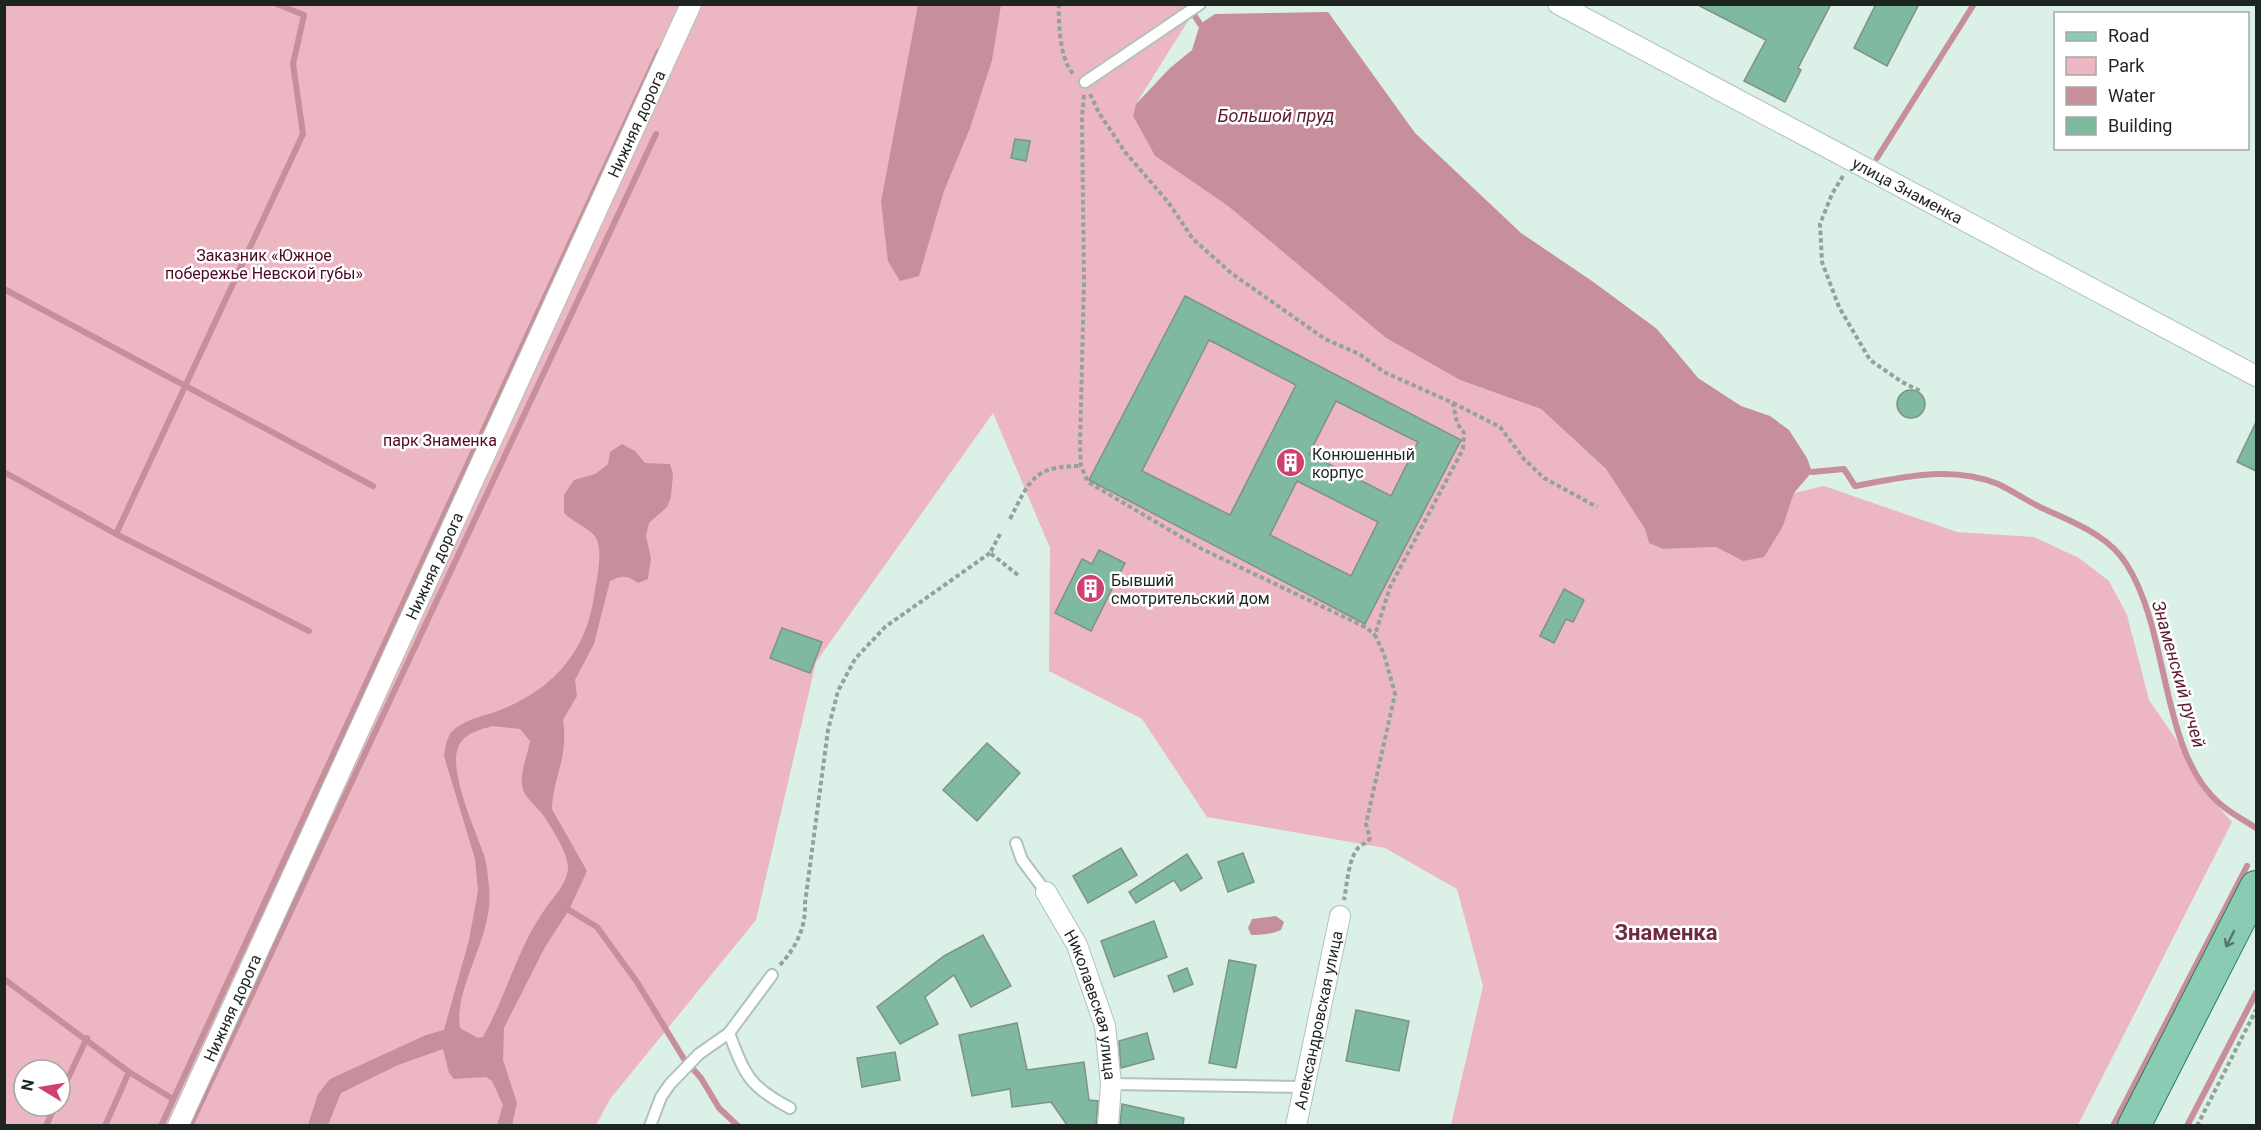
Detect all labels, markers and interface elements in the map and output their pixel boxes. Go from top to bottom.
legend [2054,12,2249,150]
text: Road [2108,25,2149,46]
text: Park [2108,55,2145,76]
street label: Нижняя дорога [603,67,669,180]
text: Water [2108,85,2155,106]
water label: Большой пруд [1217,105,1335,126]
text: Building [2108,115,2172,136]
street label: улица Знаменка [1849,153,1966,227]
park label: Заказник «Южное побережье Невской губы» [165,246,363,283]
park label: парк Знаменка [383,431,497,450]
place label: Конюшенный корпус [1312,445,1415,482]
building icon: Конюшенный корпус [1275,447,1307,479]
street label: Нижняя дорога [401,509,467,622]
place label: Бывший смотрительский дом [1111,571,1270,608]
building icon: Бывший смотрительский дом [1074,573,1106,605]
water label: Знаменский ручей [2148,598,2210,750]
district label: Знаменка [1615,920,1718,945]
street label: Николаевская улица [1060,926,1120,1081]
street label: Александровская улица [1290,929,1346,1112]
one-way arrow [2224,930,2235,948]
street label: Нижняя дорога [199,951,265,1064]
north arrow [12,1058,72,1118]
text: N [17,1078,38,1093]

